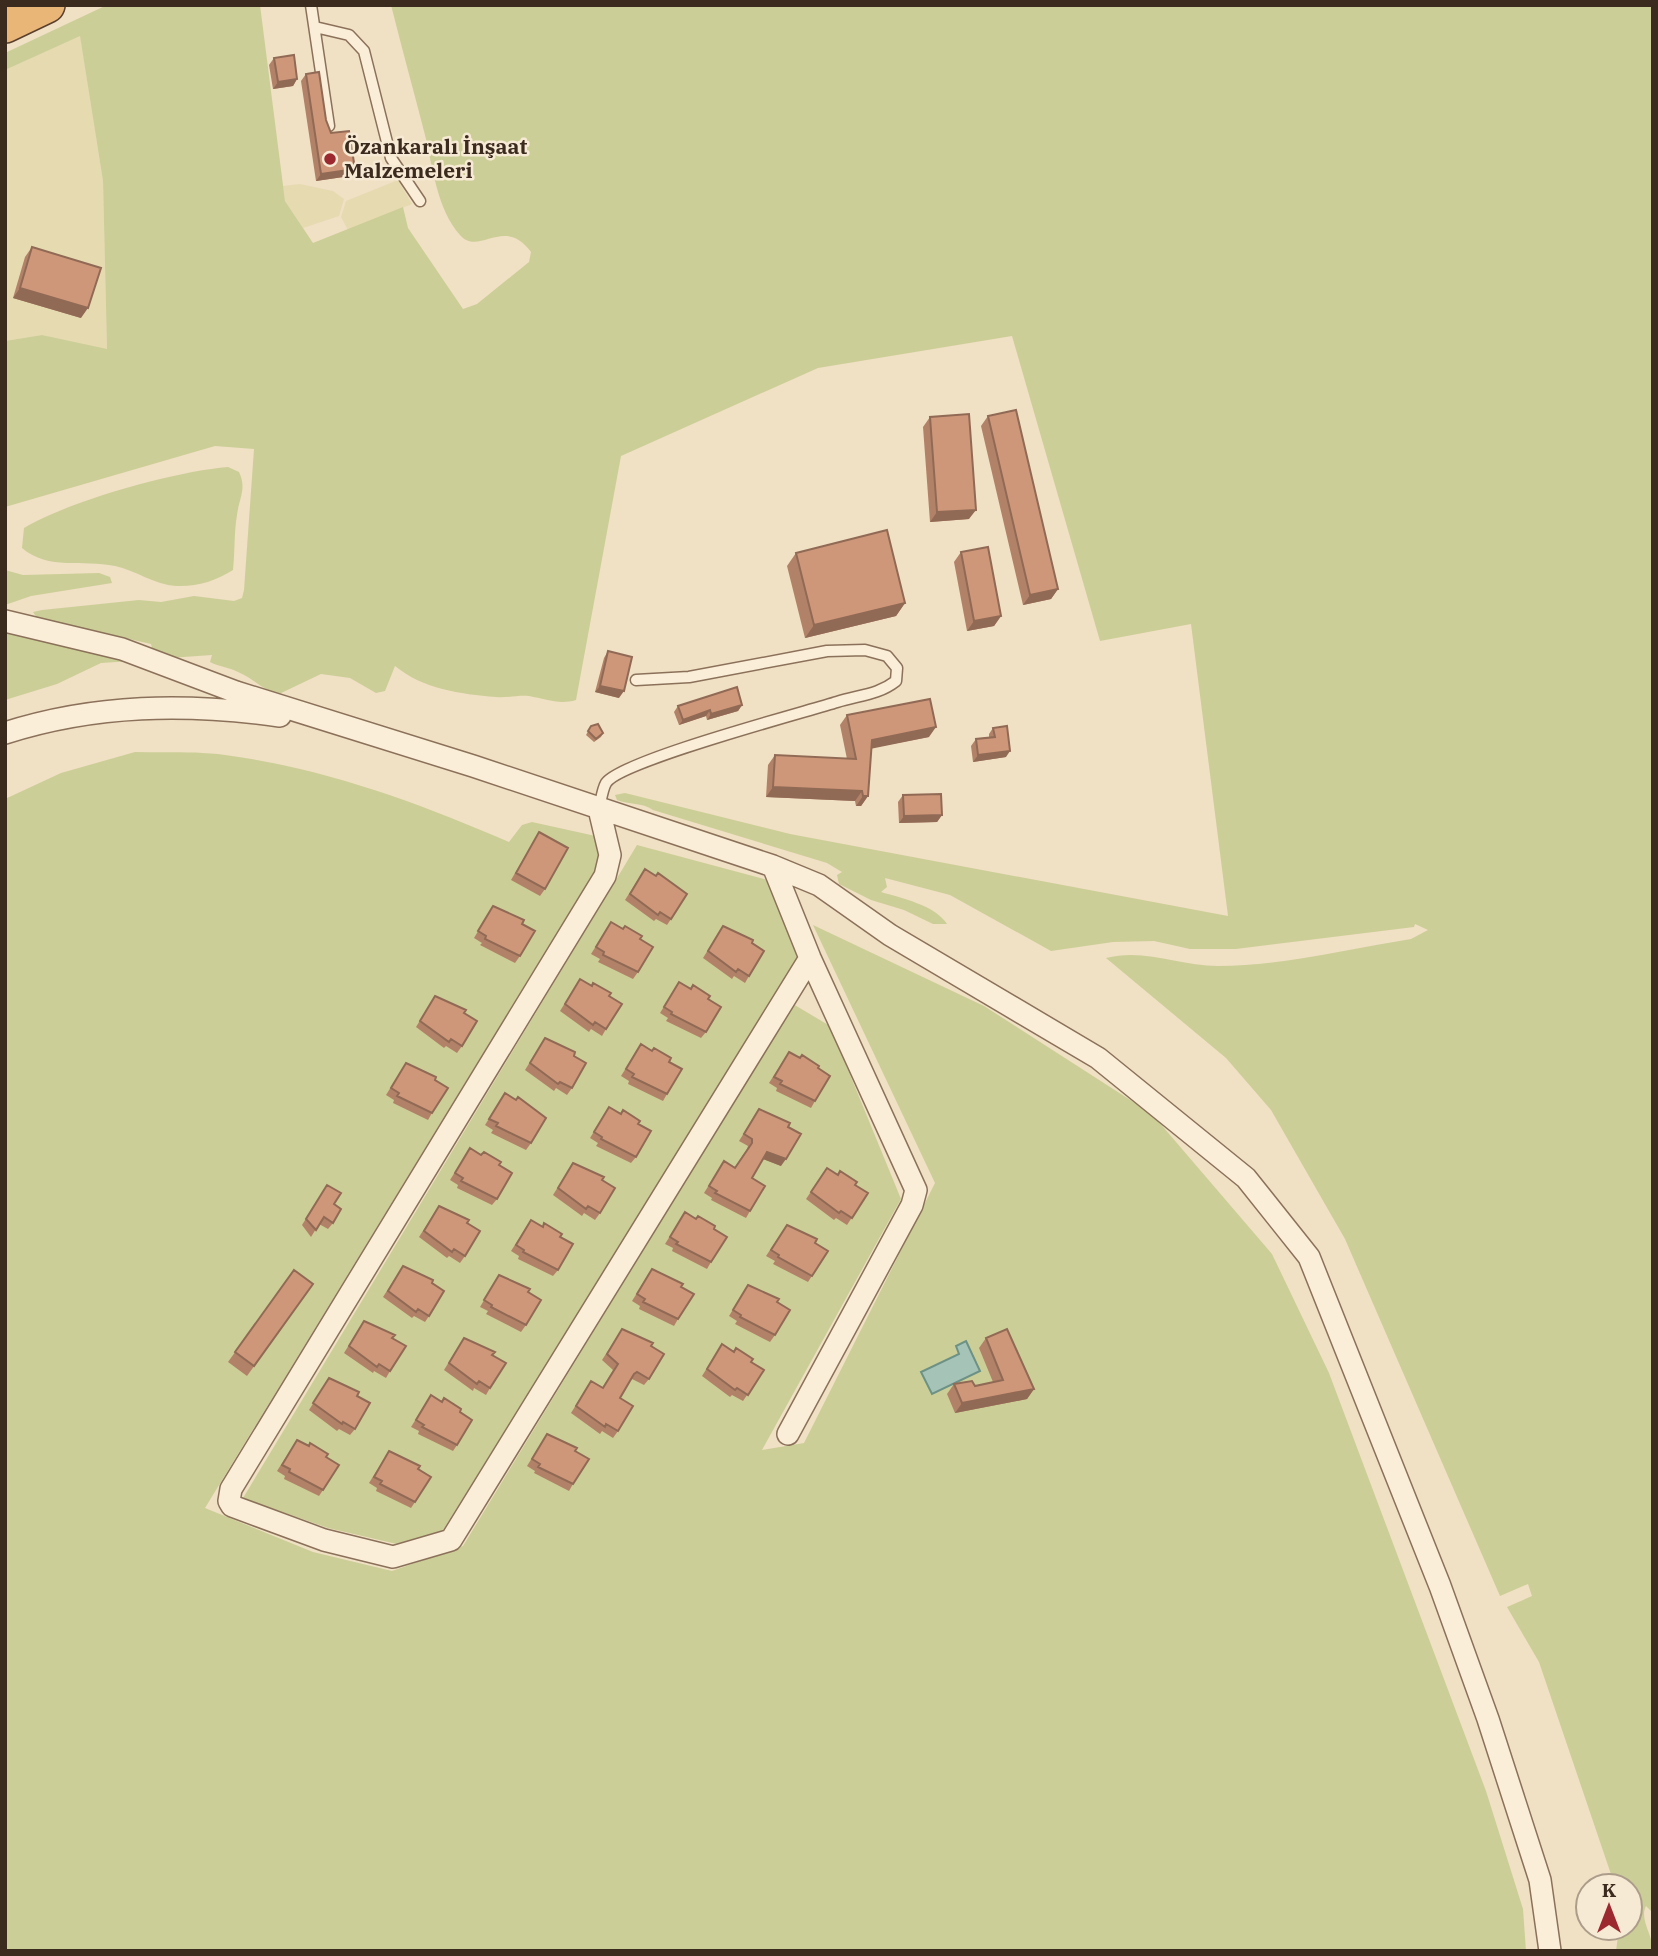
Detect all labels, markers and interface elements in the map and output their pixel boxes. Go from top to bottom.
place label: Özankaralı İnşaat Malzemeleri [344,132,527,184]
marker: Özankaralı İnşaat Malzemeleri [322,151,338,167]
north arrow [1574,1872,1644,1942]
text: K [1602,1878,1617,1902]

